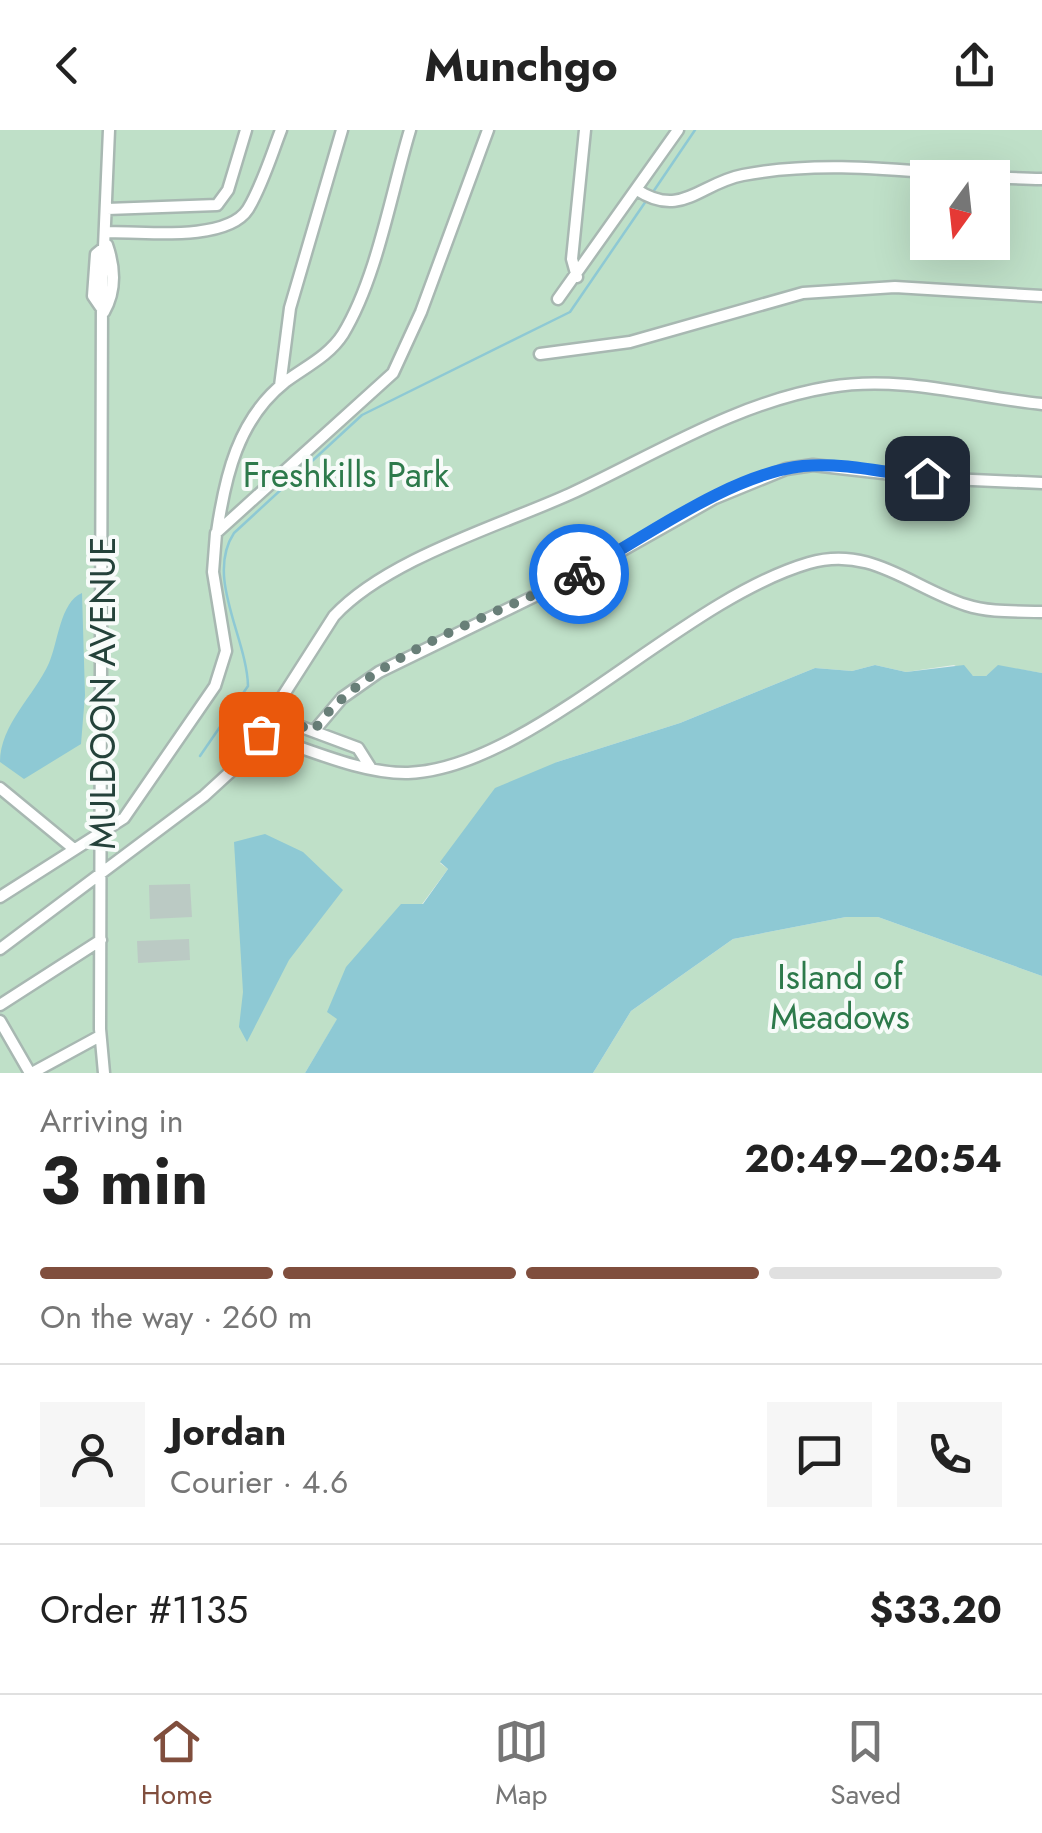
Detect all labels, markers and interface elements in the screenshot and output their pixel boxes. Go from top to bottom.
text: Munchgo [424,33,618,98]
icon: back [40,38,95,93]
icon: share [947,38,1002,93]
north arrow [910,160,1010,260]
map controls [910,160,1010,260]
pin [885,436,970,521]
park label: Freshkills Park [243,450,450,500]
icon: home [900,451,955,506]
courier [529,524,629,624]
street label: MULDOON AVENUE [78,537,128,849]
icon: bike [552,547,607,602]
pin [219,692,304,777]
icon: bag [234,707,289,762]
park label: Island of Meadows [770,952,910,1042]
text: Arriving in [40,1098,184,1144]
text: 20:49–20:54 [745,1131,1002,1186]
text: 3 min [40,1134,208,1228]
text: On the way · 260 m [40,1294,313,1340]
button: person [40,1402,145,1507]
button: chat [767,1402,872,1507]
button: phone [897,1402,1002,1507]
text: Jordan [170,1404,286,1459]
text: Courier · 4.6 [170,1459,348,1505]
text: Order #1135 [40,1582,248,1637]
text: $33.20 [869,1582,1002,1637]
tab: Home [141,1714,212,1815]
tab: Map [494,1714,549,1815]
tab: Saved [830,1714,901,1815]

